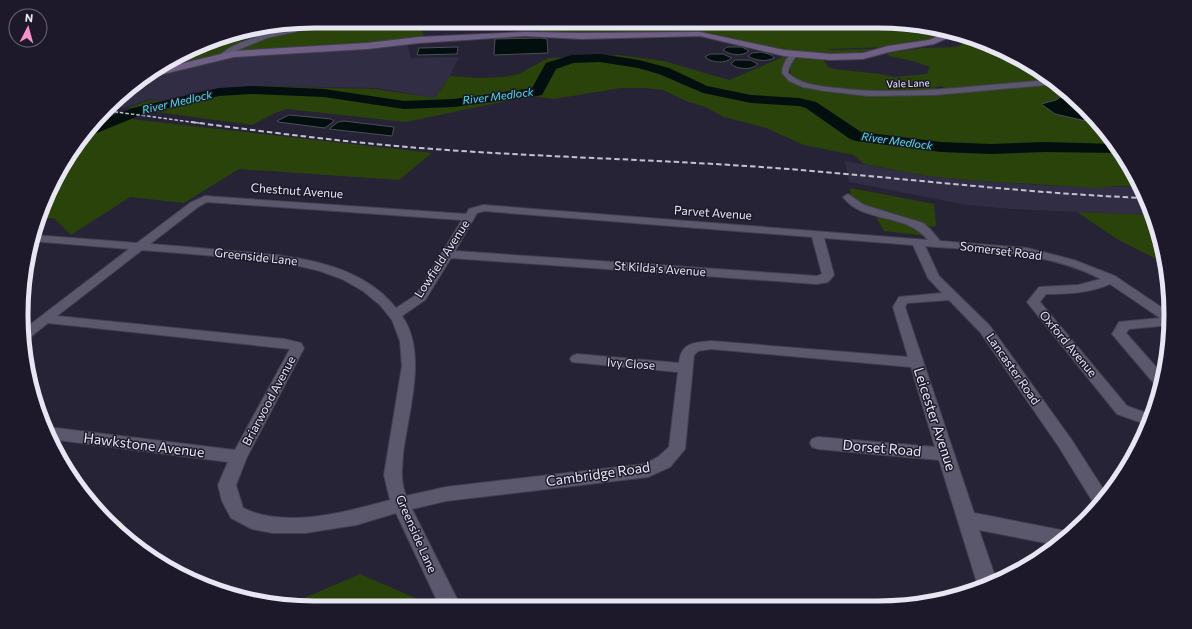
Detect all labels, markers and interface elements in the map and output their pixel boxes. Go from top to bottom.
north arrow [8,8,48,48]
text: N [24,11,34,24]
street label: Vale Lane [886,76,930,90]
water label: River Medlock [462,85,535,106]
water label: River Medlock [141,87,214,116]
water label: River Medlock [861,129,934,152]
street label: Chestnut Avenue [250,180,344,200]
street label: Parvet Avenue [674,202,752,222]
street label: Lowfield Avenue [411,217,472,300]
street label: Somerset Road [959,238,1043,262]
street label: Greenside Lane [214,245,298,267]
street label: St Kilda's Avenue [614,258,706,278]
street label: Oxford Avenue [1037,308,1100,379]
street label: Lancaster Road [984,330,1044,407]
street label: Briarwood Avenue [239,353,298,448]
street label: Ivy Close [607,354,656,372]
street label: Leicester Avenue [911,365,960,473]
street label: Hawkstone Avenue [83,429,205,460]
street label: Dorset Road [842,436,922,459]
street label: Cambridge Road [545,458,651,489]
street label: Greenside Lane [394,493,440,575]

